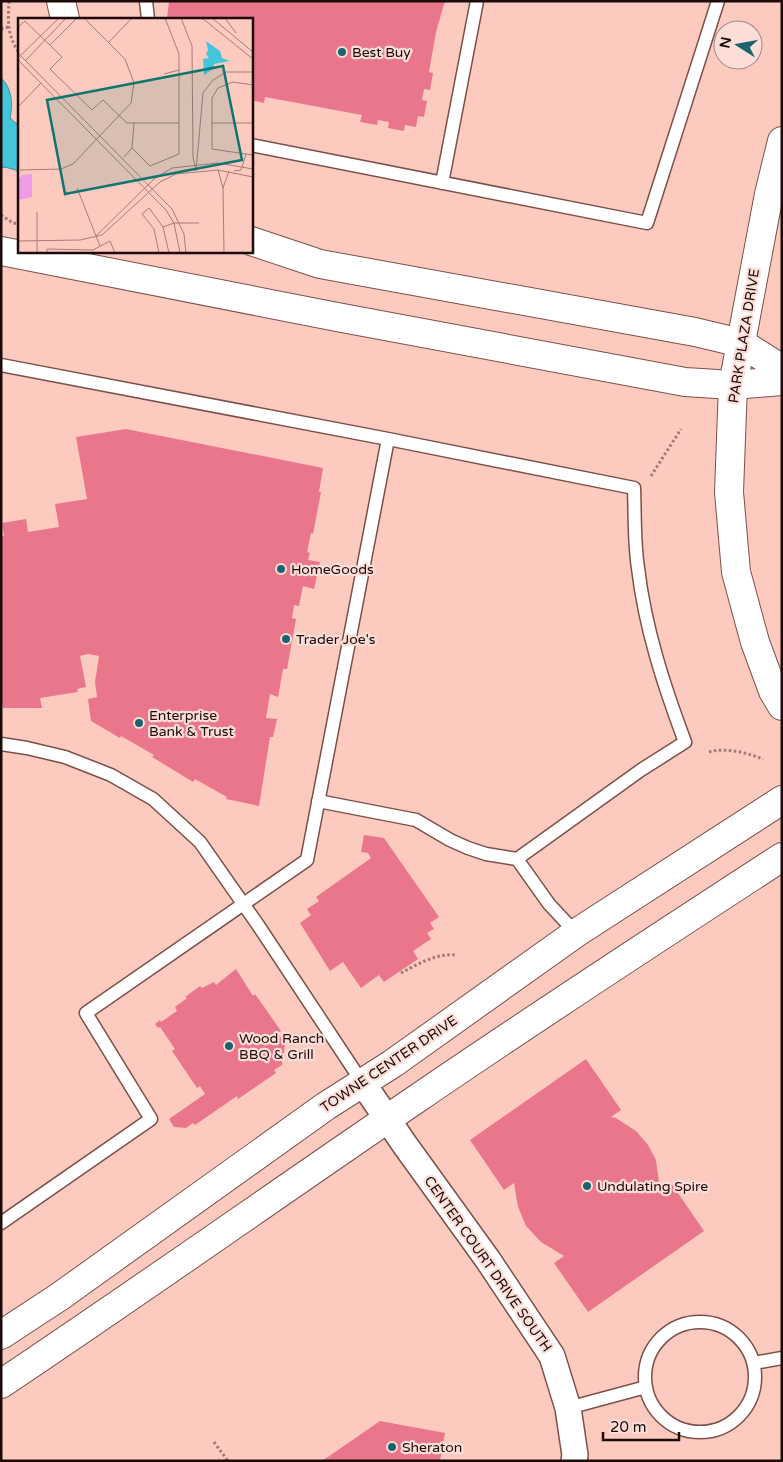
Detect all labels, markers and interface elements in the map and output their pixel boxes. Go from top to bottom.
inset map [18,18,252,252]
north arrow [713,20,763,70]
text: N [716,35,735,50]
place label: Best Buy [352,44,411,61]
marker: Best Buy [336,46,348,58]
street label: PARK PLAZA DRIVE [725,267,763,404]
place label: HomeGoods [291,561,374,578]
marker: HomeGoods [275,563,287,575]
place label: Trader Joe's [296,631,376,648]
marker: Trader Joe's [280,633,292,645]
place label: Enterprise Bank & Trust [149,707,234,740]
marker: Enterprise Bank & Trust [133,717,145,729]
street label: TOWNE CENTER DRIVE [317,1012,461,1116]
place label: Wood Ranch BBQ & Grill [239,1030,324,1063]
marker: Wood Ranch BBQ & Grill [223,1040,235,1052]
street label: CENTER COURT DRIVE SOUTH [421,1173,555,1355]
place label: Undulating Spire [597,1178,708,1195]
marker: Undulating Spire [581,1180,593,1192]
scale bar [603,1410,679,1442]
text: 20 m [610,1418,647,1436]
place label: Sheraton [402,1439,462,1456]
marker: Sheraton [386,1441,398,1453]

